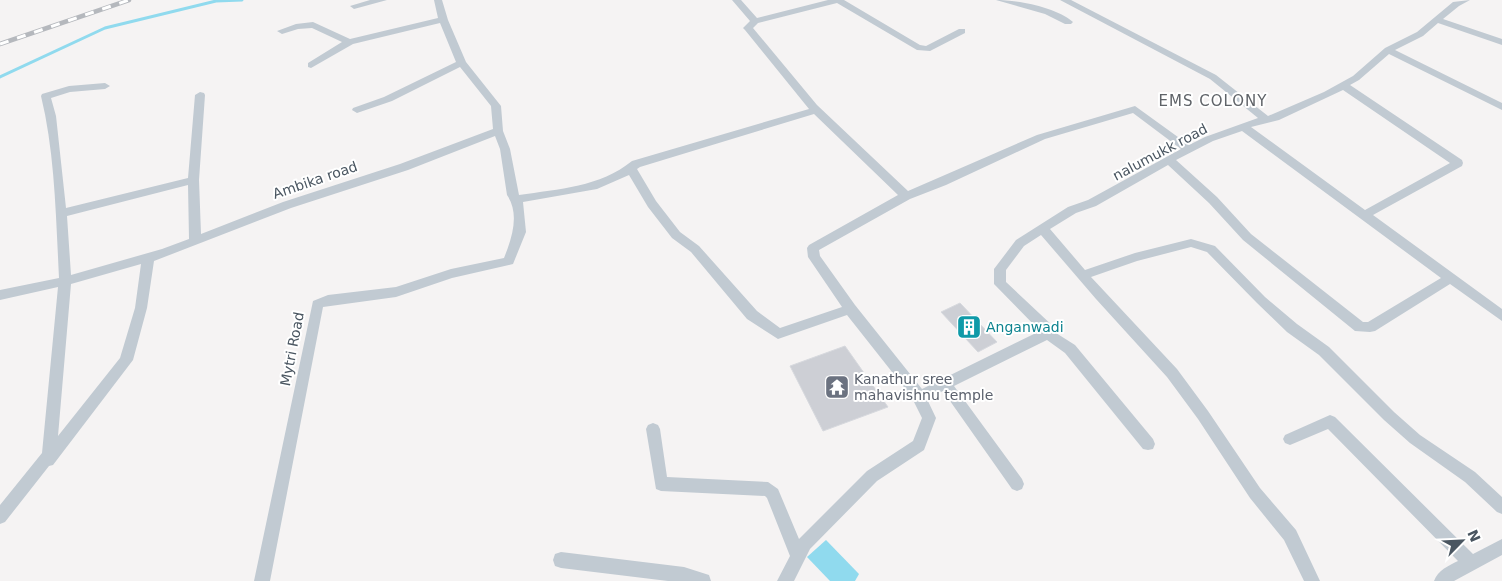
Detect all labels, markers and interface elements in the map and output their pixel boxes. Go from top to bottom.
district label: EMS COLONY [1158,92,1268,110]
street label: nalumukk road [1110,120,1210,184]
street label: Ambika road [271,158,359,202]
street label: Mytri Road [277,311,307,387]
building icon: Anganwadi [956,314,982,340]
place label: Anganwadi [986,319,1064,335]
place label: Kanathur sree mahavishnu temple [854,371,993,403]
temple icon: Kanathur sree mahavishnu temple [824,374,850,400]
north arrow [1437,516,1487,566]
text: N [1464,527,1484,544]

